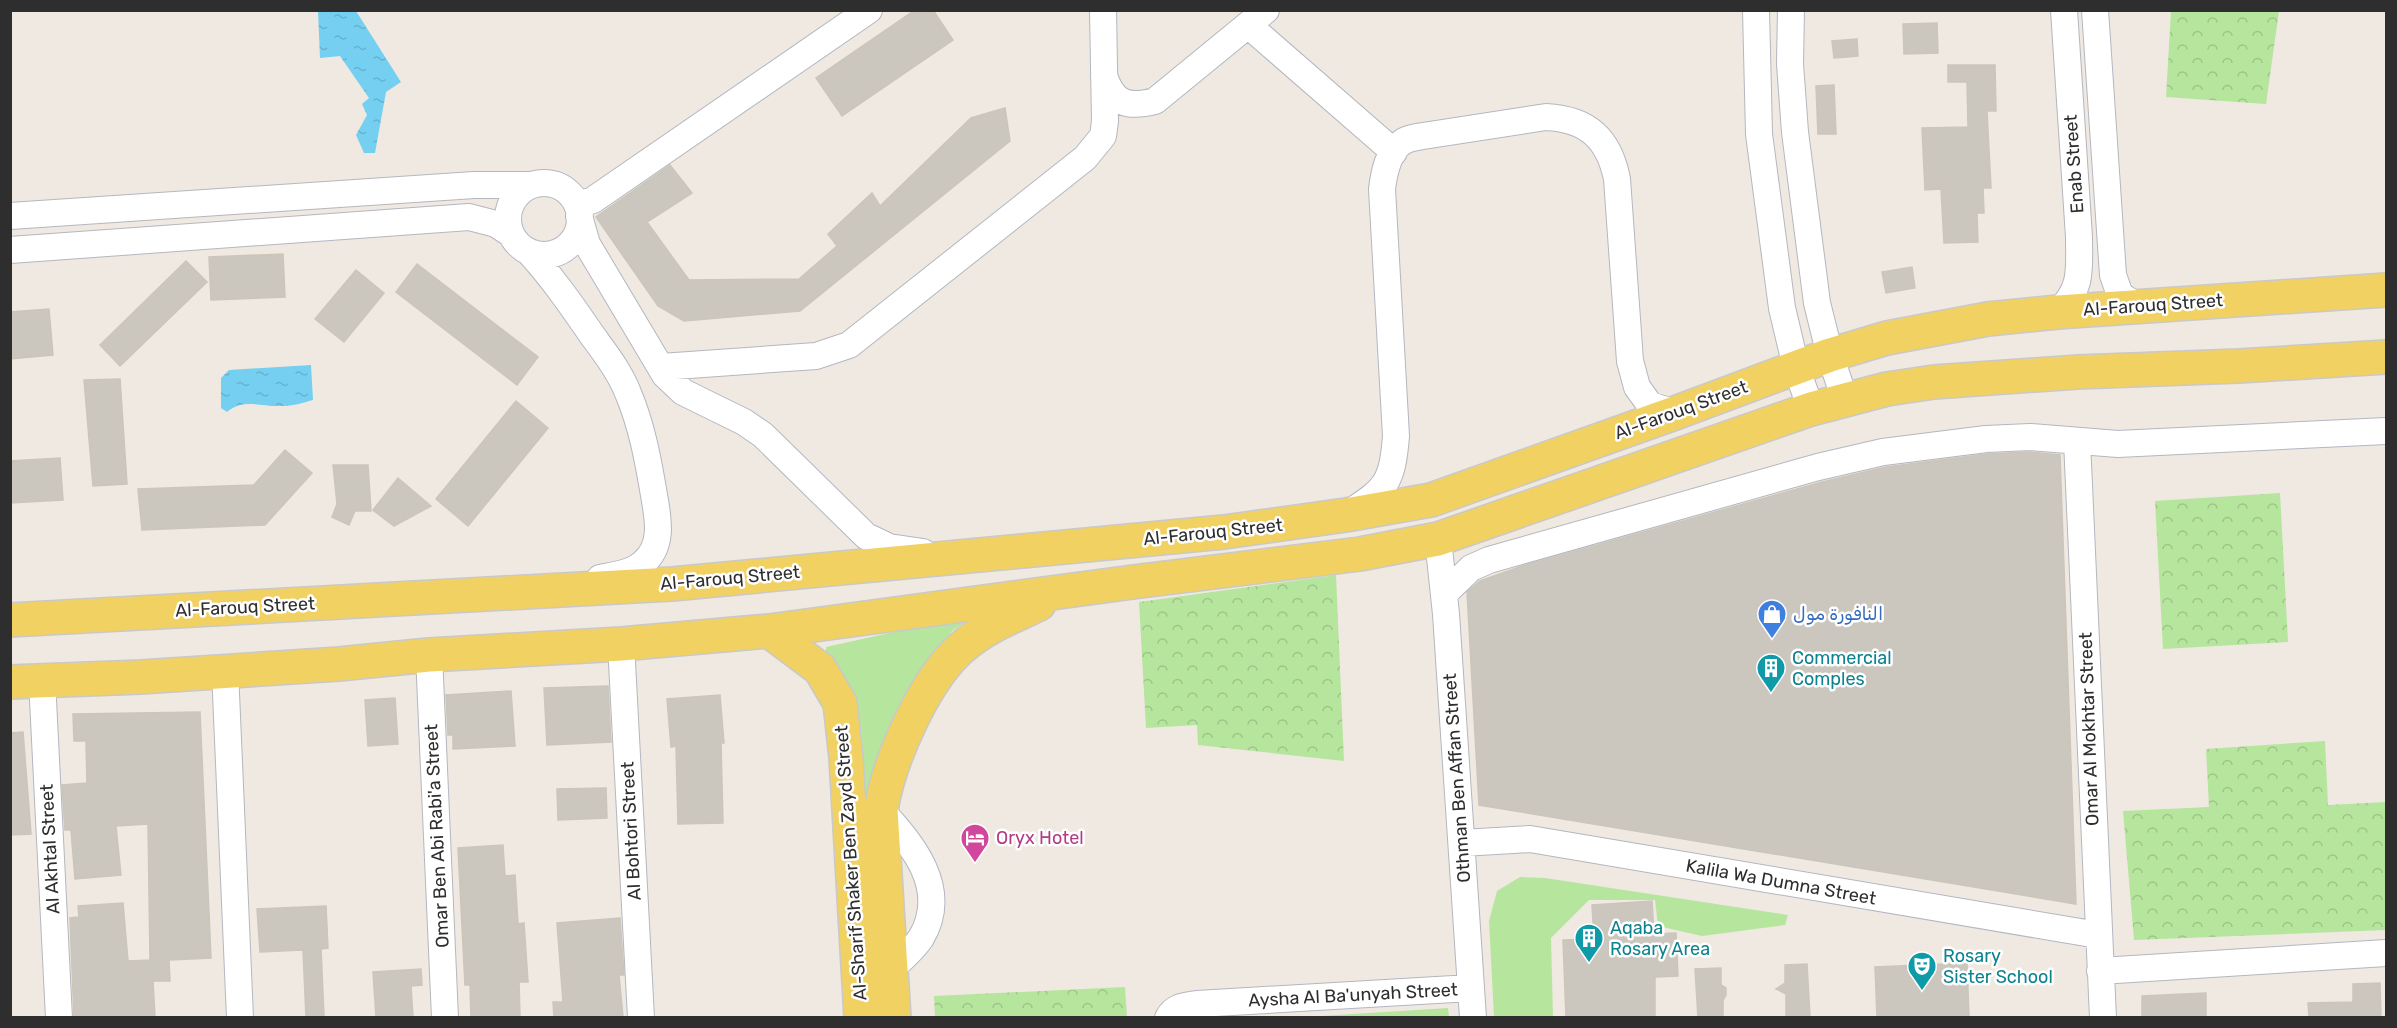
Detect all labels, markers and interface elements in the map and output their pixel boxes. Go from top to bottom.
street label: Enab Street [2060,114,2088,214]
street label: Al-Farouq Street [2082,289,2224,321]
street label: Al-Farouq Street [1611,376,1751,444]
street label: Al-Farouq Street [1142,514,1284,550]
street label: Al-Farouq Street [659,561,801,595]
street label: Al-Farouq Street [175,592,315,622]
shop icon: النافورة مول [1756,598,1788,640]
place label: النافورة مول [1793,603,1883,625]
street label: Omar Al Mokhtar Street [2075,632,2103,826]
place label: Commercial Comples [1792,647,1892,690]
building icon: Commercial Comples [1755,652,1787,694]
street label: Othman Ben Affan Street [1439,673,1475,883]
street label: Omar Ben Abi Rabi'a Street [420,724,454,948]
street label: Al-Sharif Shaker Ben Zayd Street [830,725,872,1001]
street label: Al Bohtori Street [616,761,646,901]
street label: Al Akhtal Street [36,783,64,915]
hotel icon: Oryx Hotel [959,822,991,864]
place label: Oryx Hotel [996,827,1084,849]
street label: Kalila Wa Dumna Street [1684,854,1878,910]
place label: Aqaba Rosary Area [1610,917,1710,960]
building icon: Aqaba Rosary Area [1573,922,1605,964]
place label: Rosary Sister School [1943,945,2053,988]
theatre icon: Rosary Sister School [1906,950,1938,992]
street label: Aysha Al Ba'unyah Street [1248,979,1458,1011]

